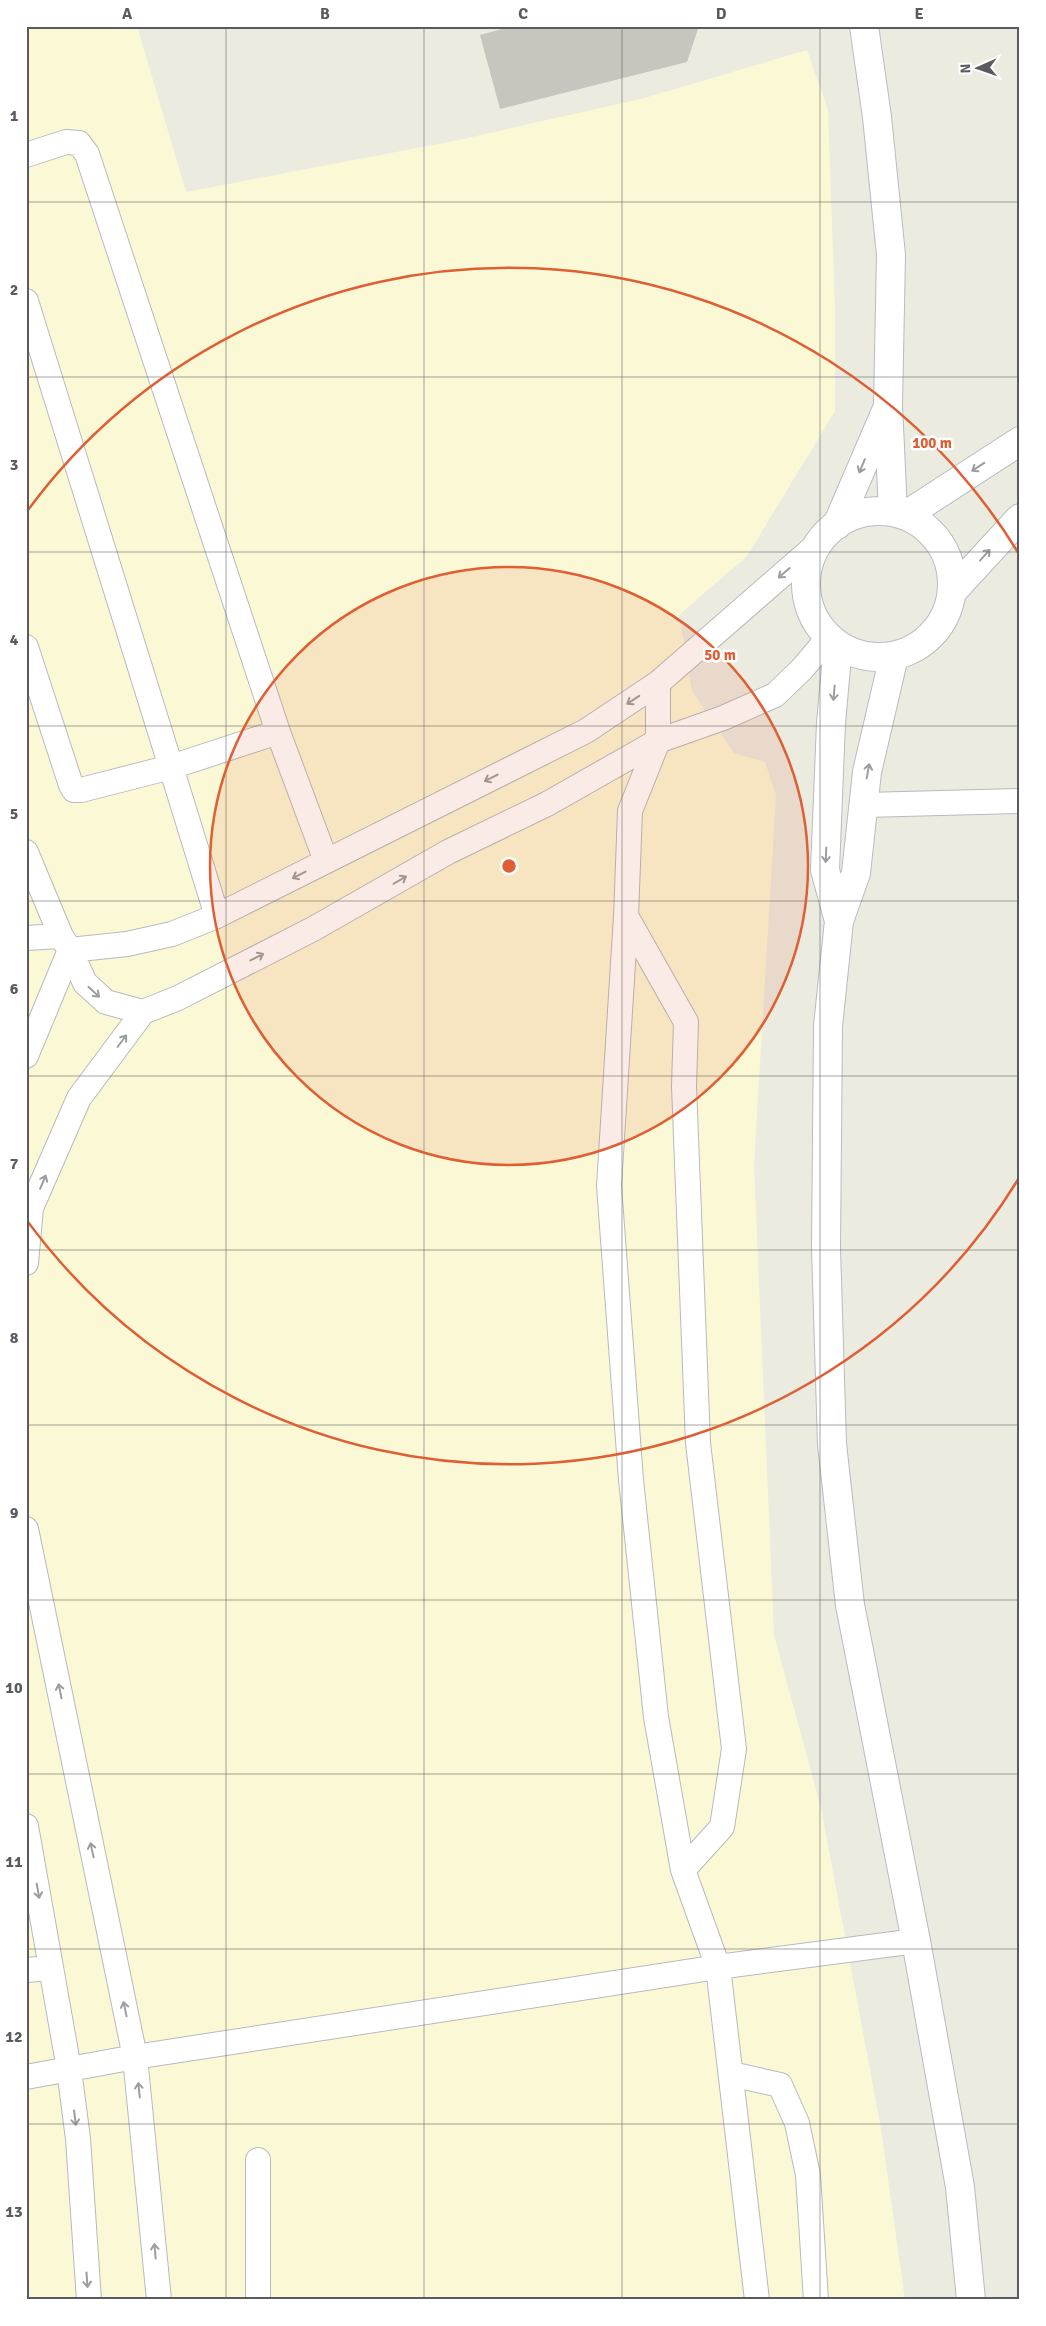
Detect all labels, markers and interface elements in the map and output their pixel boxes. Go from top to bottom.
text: A [122,4,133,24]
text: B [320,4,330,24]
text: C [518,4,528,24]
text: D [716,4,727,24]
text: E [914,4,924,24]
north arrow [954,42,1004,92]
text: N [957,63,974,74]
text: 1 [10,106,19,126]
text: 2 [10,280,18,300]
text: 100 m [912,434,952,452]
text: 3 [10,455,18,475]
one-way arrow [856,458,866,473]
one-way arrow [972,462,986,472]
one-way arrow [979,549,991,562]
one-way arrow [778,567,791,578]
text: 4 [10,630,19,650]
text: 50 m [704,646,736,664]
one-way arrow [829,685,838,701]
one-way arrow [626,695,640,705]
one-way arrow [863,764,873,780]
one-way arrow [484,774,499,783]
text: 5 [10,804,18,824]
one-way arrow [821,847,831,863]
centre of rings [500,857,518,875]
one-way arrow [292,871,307,880]
one-way arrow [392,874,406,884]
one-way arrow [249,952,264,961]
text: 6 [10,979,19,999]
one-way arrow [88,986,101,998]
one-way arrow [116,1035,127,1048]
text: 7 [10,1154,19,1174]
one-way arrow [38,1175,48,1190]
text: 8 [10,1328,19,1348]
text: 9 [10,1503,19,1523]
text: 10 [5,1678,23,1698]
one-way arrow [54,1683,64,1699]
one-way arrow [87,1842,97,1858]
text: 11 [5,1852,23,1872]
one-way arrow [33,1883,43,1899]
one-way arrow [120,2001,130,2017]
text: 12 [5,2027,23,2047]
one-way arrow [134,2082,144,2098]
one-way arrow [70,2109,80,2125]
text: 13 [5,2202,23,2222]
one-way arrow [150,2244,160,2260]
one-way arrow [83,2272,92,2288]

